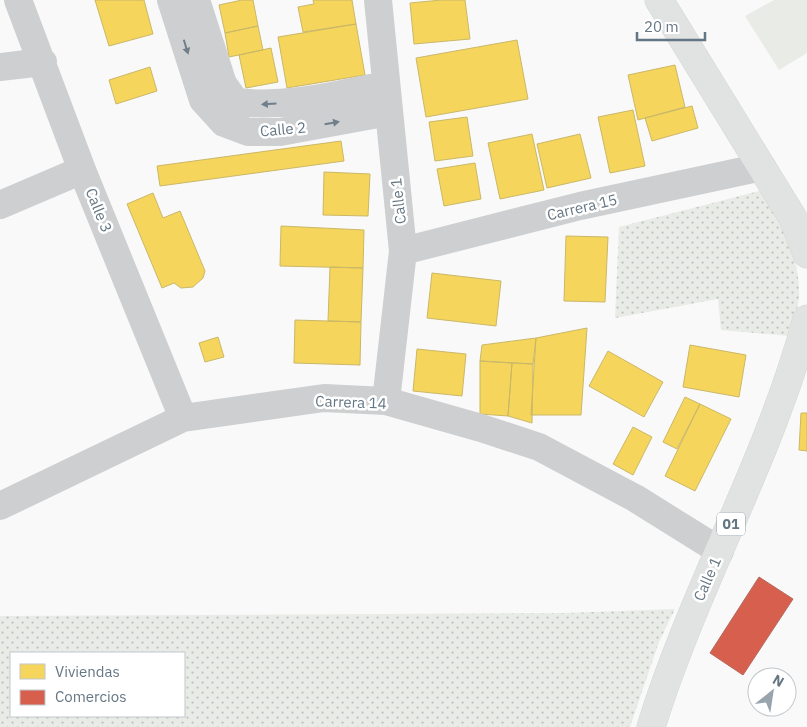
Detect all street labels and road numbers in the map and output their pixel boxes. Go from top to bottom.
street label: Calle 2 [259,118,307,140]
street label: Calle 1 [386,177,410,225]
street label: Calle 3 [82,185,116,235]
street label: Carrera 15 [545,190,619,224]
street label: Carrera 14 [315,391,387,413]
road number: 01 [717,512,745,536]
street label: Calle 1 [689,554,725,604]

